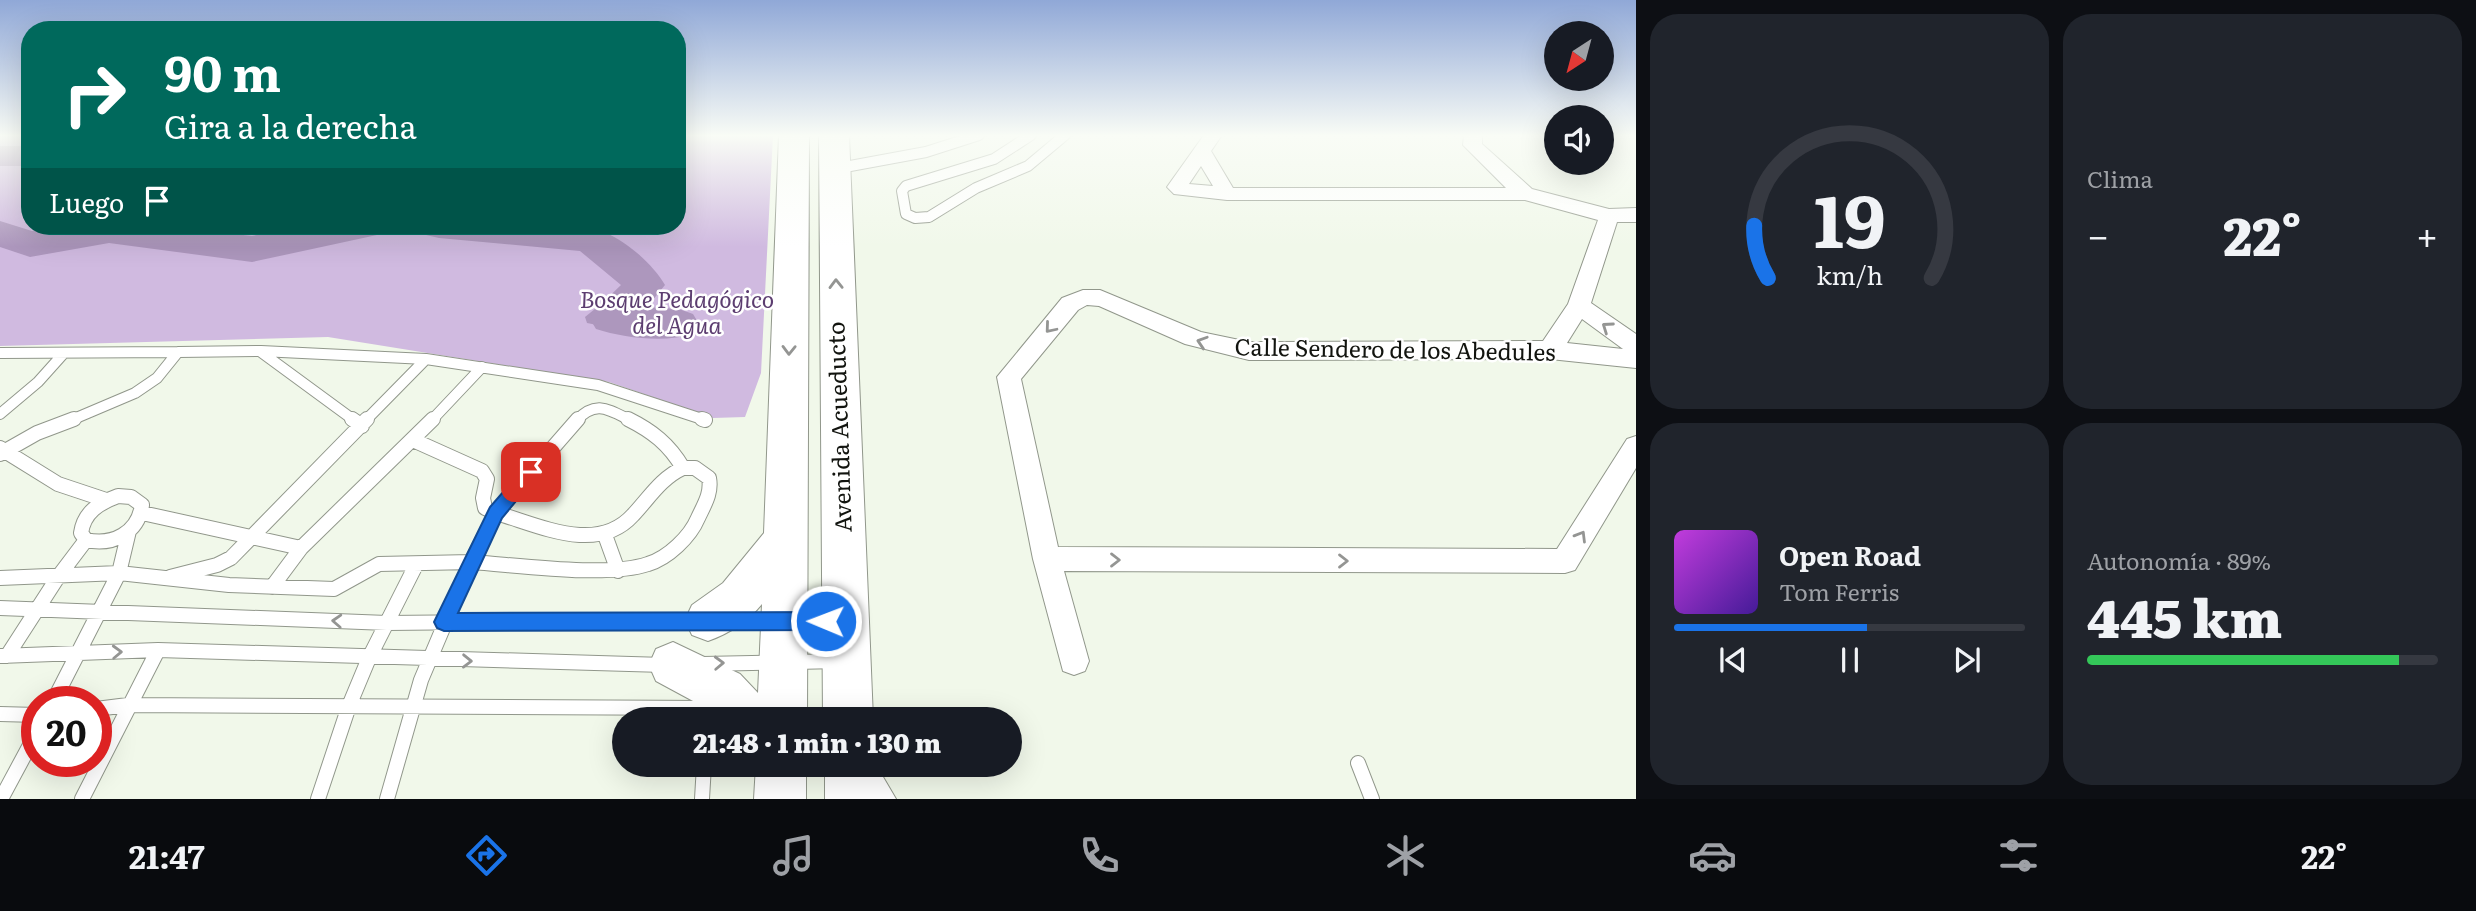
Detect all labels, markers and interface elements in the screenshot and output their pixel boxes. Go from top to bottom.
north arrow [1544,21,1614,91]
map controls [1544,21,1614,175]
text: 90 m [164,34,281,107]
icon: right [49,49,140,140]
text: Gira a la derecha [164,101,417,149]
button: sound [1544,105,1614,175]
text: Clima [2087,161,2153,195]
text: 19 [1813,162,1886,270]
text: Luego [49,182,124,221]
icon: arrive [138,182,176,220]
text: 22° [2223,195,2302,272]
text: − [2087,205,2109,262]
text: + [2416,205,2438,262]
text: km/h [1816,255,1883,292]
one-way arrow [828,278,844,289]
park label: Bosque Pedagógico del Agua [580,281,774,341]
one-way arrow [1046,320,1058,333]
street label: Avenida Acueducto [817,321,859,533]
one-way arrow [1602,322,1615,335]
street label: Calle Sendero de los Abedules [1234,328,1556,368]
one-way arrow [1196,336,1208,350]
one-way arrow [781,345,797,356]
pin [501,442,561,502]
icon: arrive [512,453,550,491]
one-way arrow [1572,531,1585,544]
text: Open Road [1779,535,1921,574]
text: Autonomía · 89% [2087,543,2271,577]
one-way arrow [1110,552,1121,568]
one-way arrow [1337,553,1348,568]
text: Tom Ferris [1779,574,1899,608]
text: 445 km [2087,577,2282,654]
position arrow [789,584,863,658]
one-way arrow [332,613,343,628]
icon: previous [1714,641,1752,679]
icon: pause [1831,641,1869,679]
icon: next [1948,641,1986,679]
one-way arrow [112,644,123,660]
one-way arrow [462,653,473,669]
one-way arrow [714,656,725,671]
speed limit sign: 20 [21,686,112,777]
text: 21:48 · 1 min · 130 m [693,722,941,761]
text: 21:47 [129,831,205,879]
icon: directions [462,831,511,880]
icon: music [769,831,818,880]
icon: phone [1075,831,1124,880]
icon: climate [1381,831,1430,880]
icon: car [1688,831,1737,880]
icon: filters [1994,831,2043,880]
text: 22° [2301,831,2347,879]

